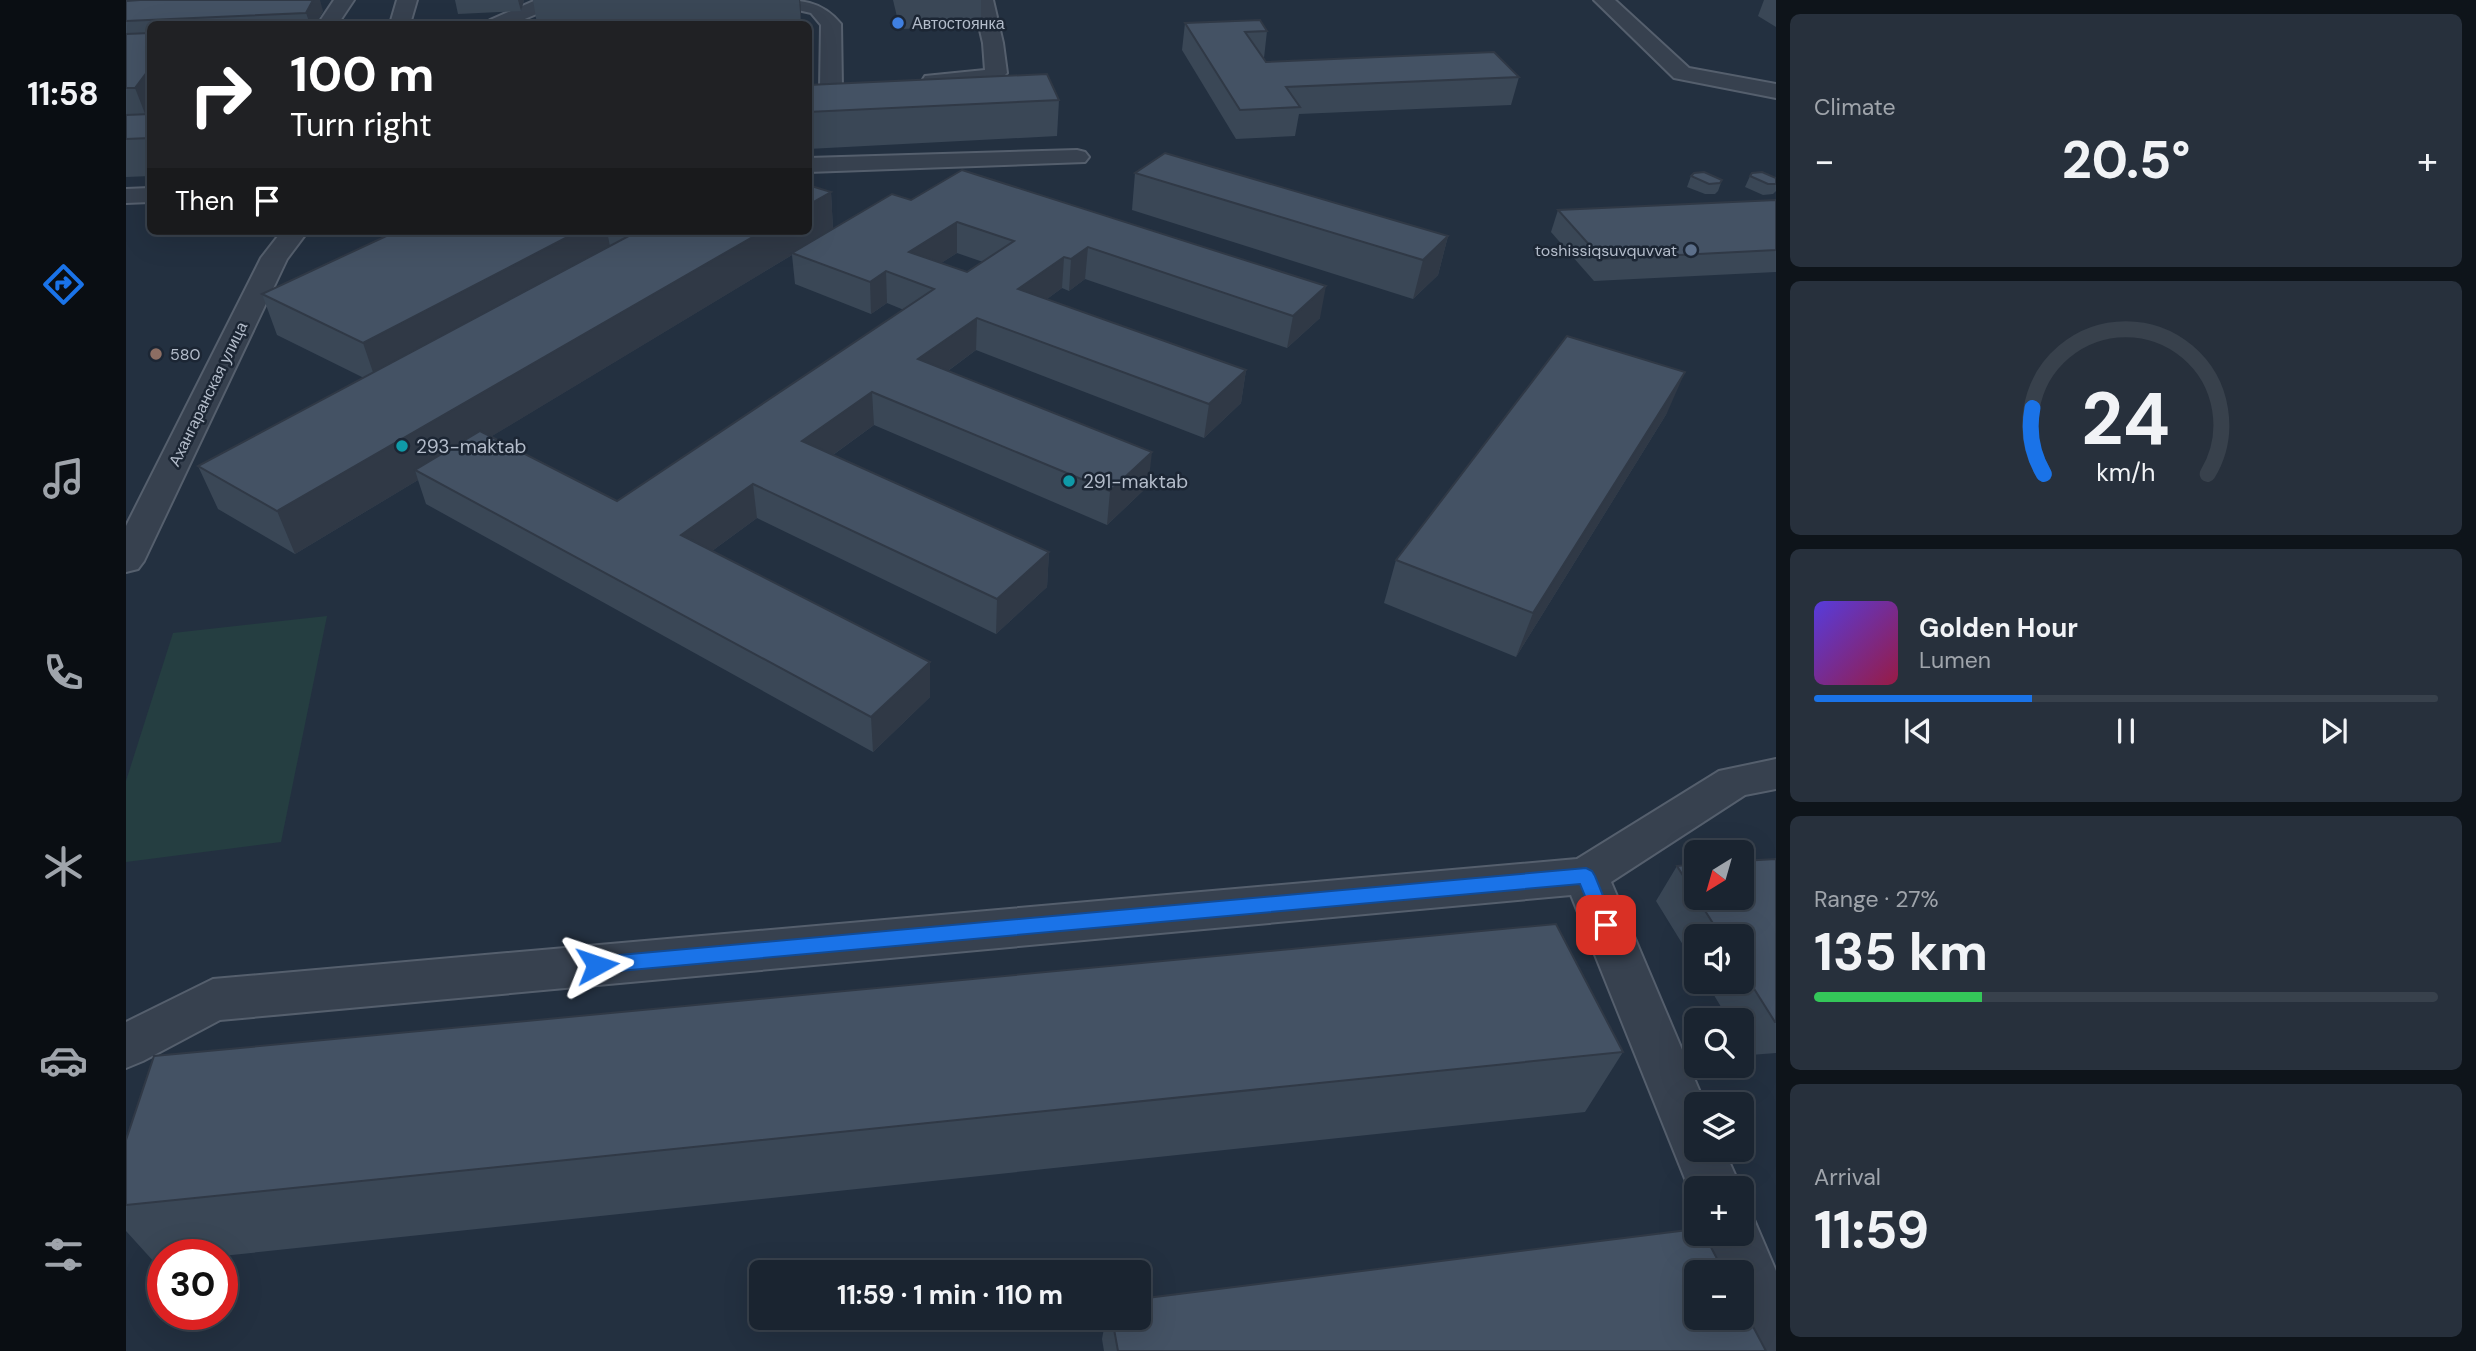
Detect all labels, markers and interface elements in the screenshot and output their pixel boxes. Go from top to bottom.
place label: Автостоянка [912,13,1005,34]
marker: Автостоянка [890,15,906,31]
text: 100 m [290,42,434,106]
icon: right [175,49,266,140]
text: 11:58 [27,73,99,115]
text: Climate [1814,92,1896,122]
text: Turn right [290,104,432,146]
text: 20.5° [2062,126,2190,194]
text: − [1814,136,1835,186]
text: + [2417,136,2438,186]
icon: arrive [248,182,286,220]
text: Then [175,184,234,218]
place label: toshissiqsuvquvvat [1535,240,1677,261]
marker: toshissiqsuvquvvat [1683,242,1699,258]
icon: directions [39,260,88,309]
street label: Ахангаранская улица [164,318,252,470]
place label: 580 [170,344,200,365]
marker: 580 [148,346,164,362]
text: 24 [2082,373,2170,468]
place label: 293-maktab [416,434,526,459]
marker: 293-maktab [394,438,410,454]
icon: music [39,454,88,503]
text: km/h [2096,456,2156,489]
place label: 291-maktab [1083,469,1188,494]
marker: 291-maktab [1061,473,1077,489]
text: Golden Hour [1919,611,2078,645]
text: Lumen [1919,645,1991,675]
icon: phone [39,648,88,697]
icon: previous [1899,712,1937,750]
icon: pause [2107,712,2145,750]
icon: next [2315,712,2353,750]
north arrow [1684,840,1754,910]
map controls [1684,840,1754,1330]
icon: climate [39,842,88,891]
text: Range · 27% [1814,884,1939,914]
pin [1576,895,1636,955]
icon: arrive [1587,906,1625,944]
text: 135 km [1814,918,1988,986]
button: sound [1684,924,1754,994]
position arrow [560,928,634,1002]
button: search [1684,1008,1754,1078]
icon: car [39,1036,88,1085]
button: layers [1684,1092,1754,1162]
text: Arrival [1814,1162,1881,1192]
button: + [1684,1176,1754,1246]
text: 11:59 [1814,1196,1929,1264]
icon: filters [39,1230,88,1279]
speed limit sign: 30 [147,1239,238,1330]
button: − [1684,1260,1754,1330]
text: 11:59 · 1 min · 110 m [837,1278,1063,1312]

